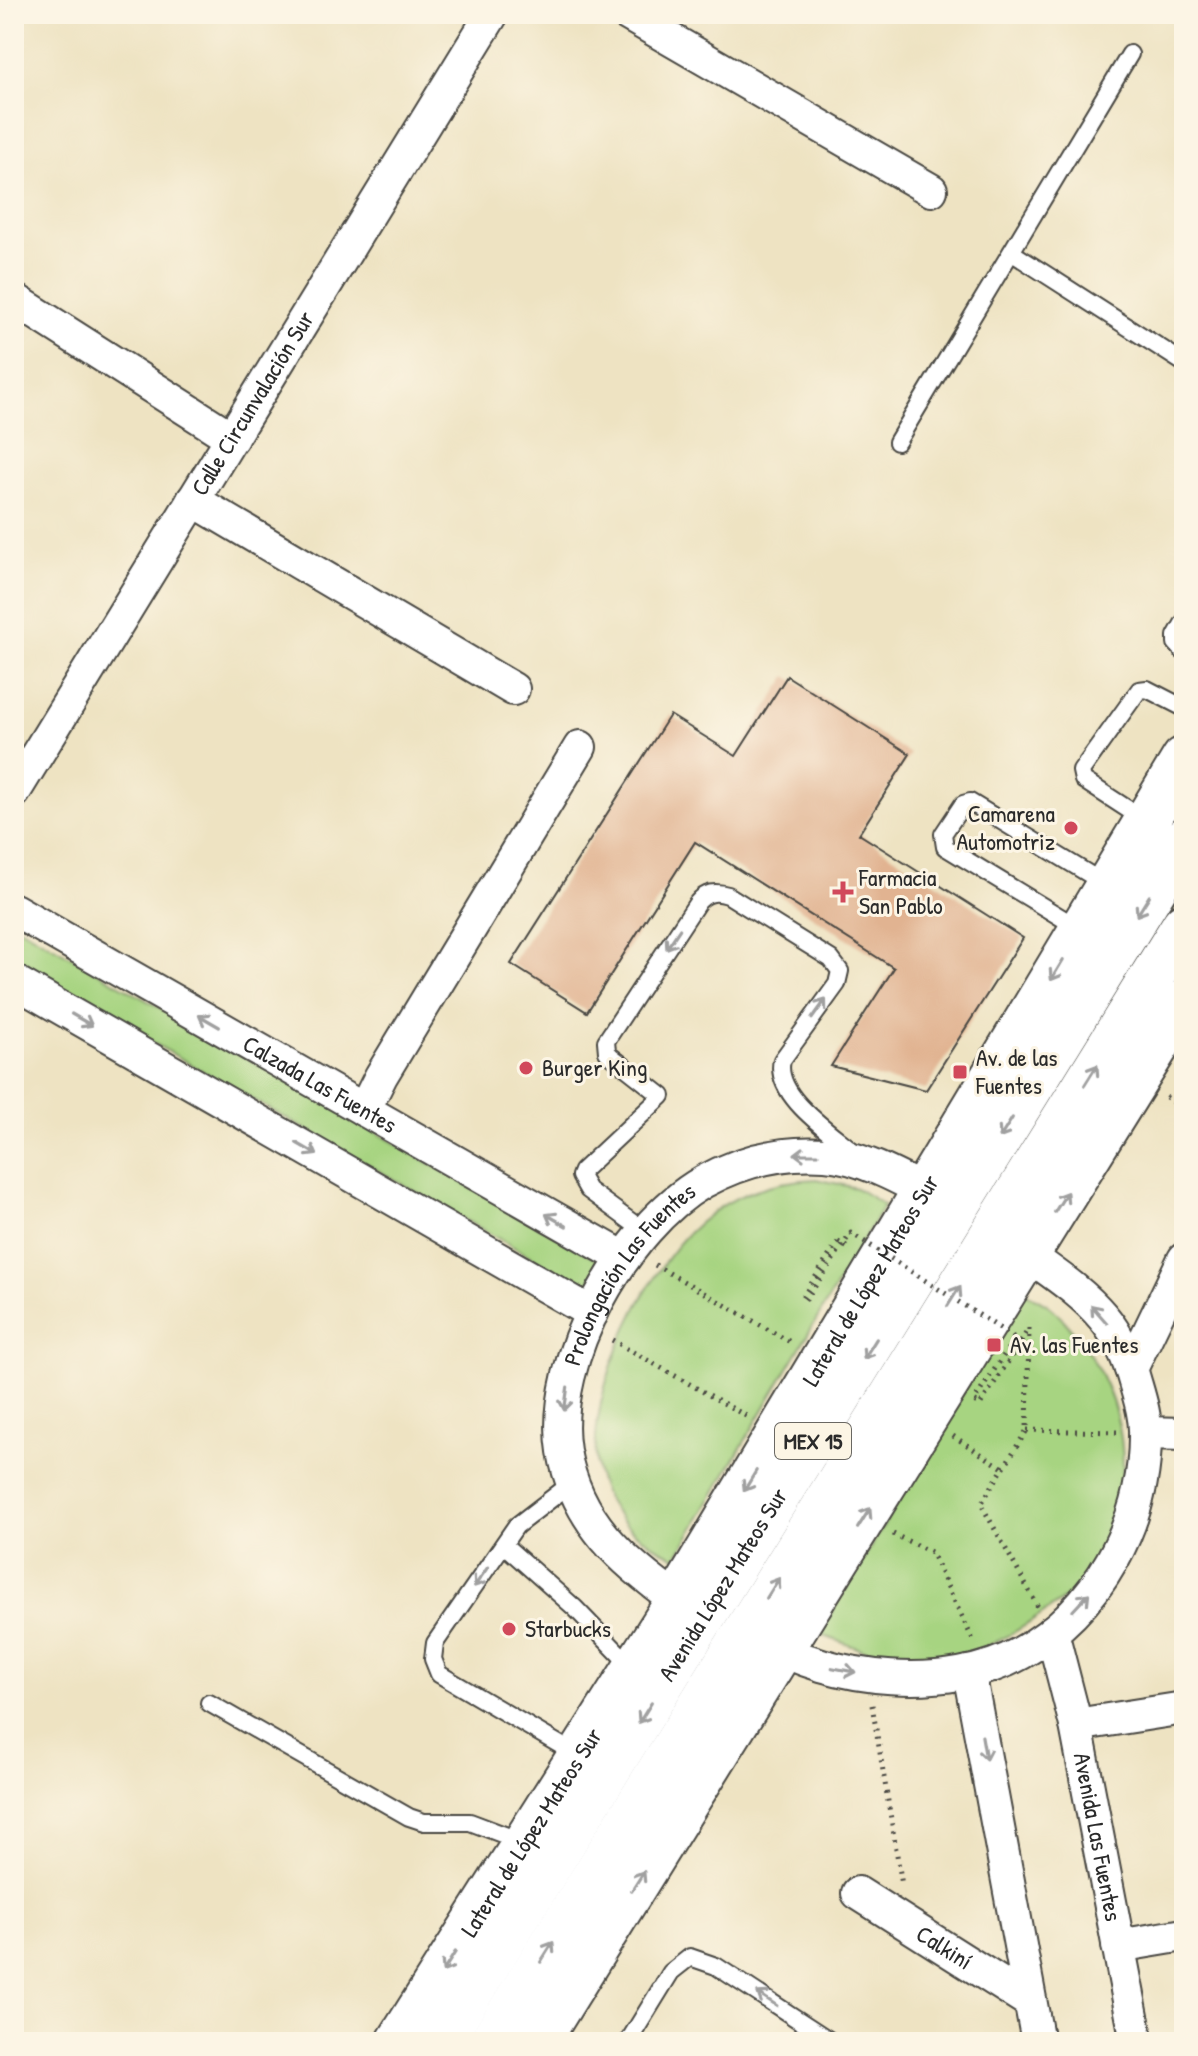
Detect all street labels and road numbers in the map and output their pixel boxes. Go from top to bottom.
street label: Calle Circunvalación Sur [183,305,321,501]
street label: Calzada Las Fuentes [238,1027,403,1140]
street label: Lateral de López Mateos Sur [794,1168,946,1391]
street label: Prolongación Las Fuentes [555,1175,701,1369]
road number: MEX 15 [775,1423,851,1459]
street label: Avenida López Mateos Sur [650,1481,794,1687]
street label: Lateral de López Mateos Sur [453,1721,609,1942]
street label: Avenida Las Fuentes [1067,1750,1130,1924]
street label: Calkiní [911,1917,979,1976]

